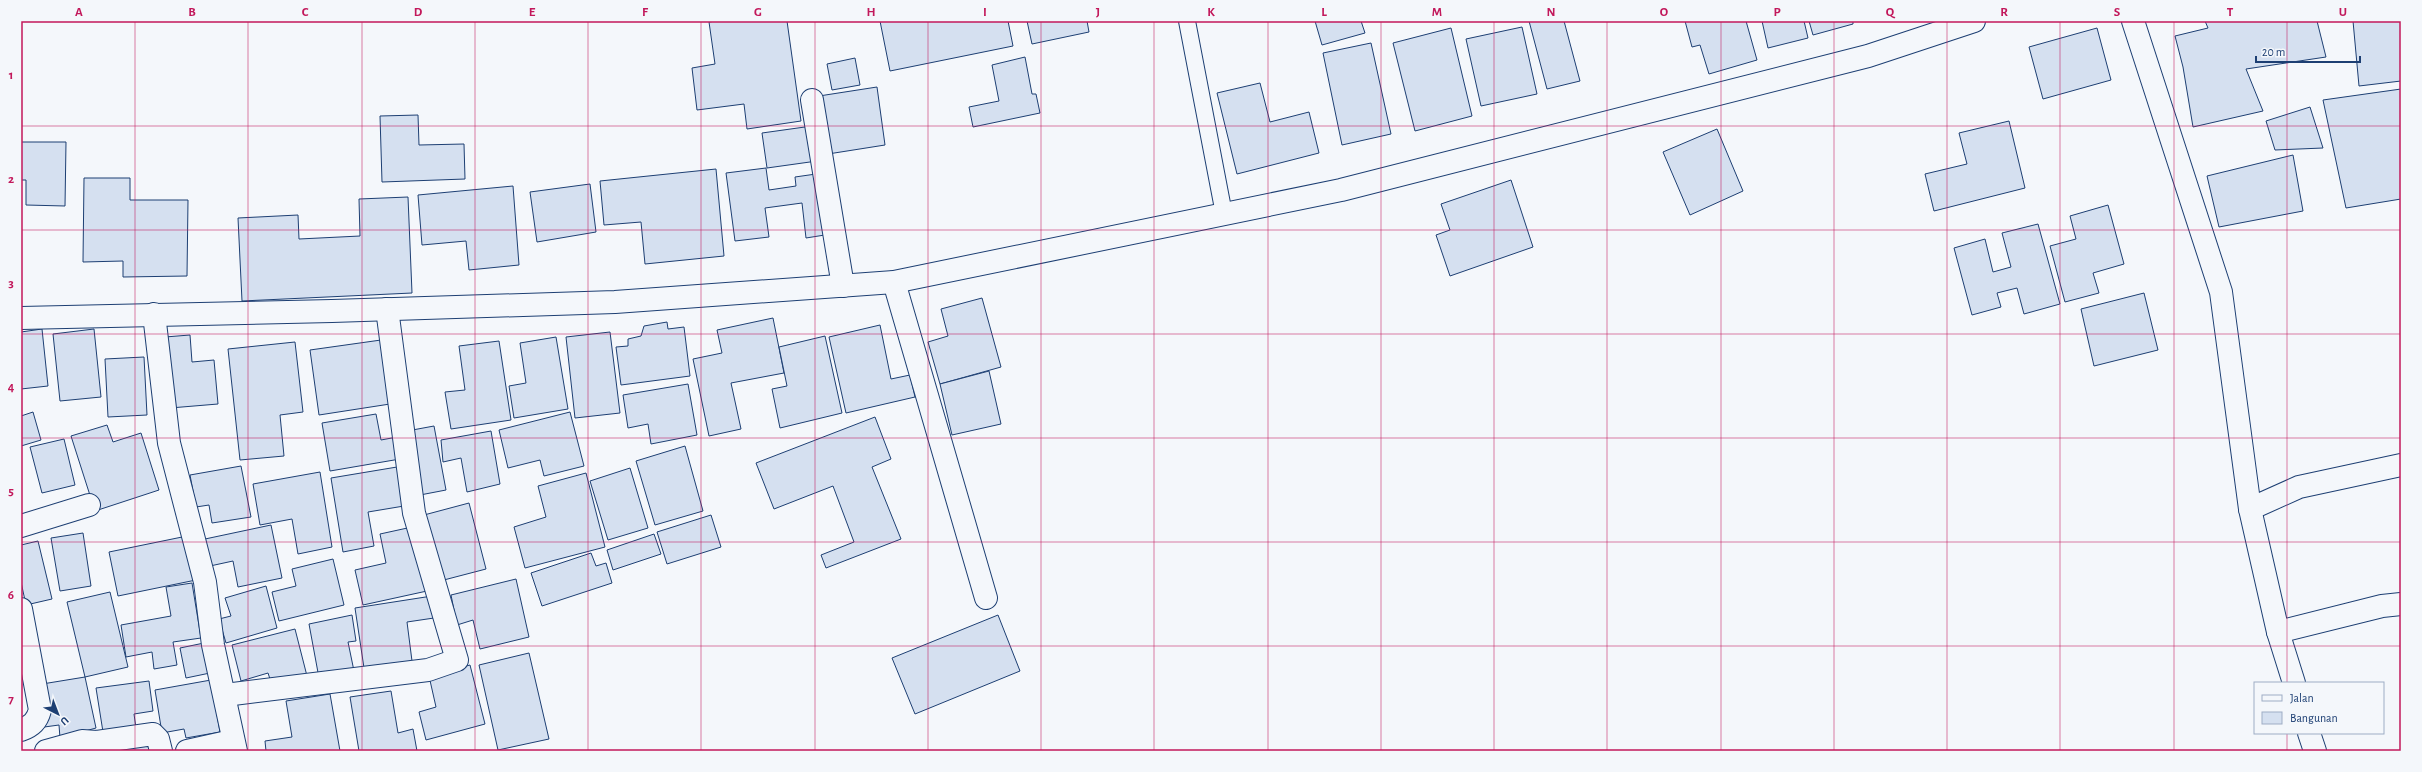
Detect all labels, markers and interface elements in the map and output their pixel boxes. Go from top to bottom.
text: A [75,6,83,19]
text: B [188,6,196,19]
text: C [302,6,309,19]
text: D [414,6,423,19]
text: E [529,6,536,19]
text: F [642,6,649,19]
text: G [754,6,762,19]
text: H [866,6,876,19]
text: I [983,6,987,19]
text: J [1096,6,1100,19]
text: K [1207,6,1215,19]
text: L [1321,6,1327,19]
text: M [1432,6,1442,19]
text: N [1546,6,1556,19]
text: O [1660,6,1669,19]
text: P [1773,6,1781,19]
text: Q [1886,6,1896,19]
text: R [2000,6,2008,19]
text: S [2114,6,2121,19]
text: T [2227,6,2234,19]
text: U [2339,6,2347,19]
scale bar [2256,38,2360,64]
text: 20 m [2262,46,2285,58]
text: 1 [9,69,13,82]
text: 2 [8,173,14,186]
text: 3 [8,277,14,290]
text: 4 [8,381,15,394]
text: 5 [8,485,14,498]
text: 6 [8,589,14,602]
legend [2254,682,2384,734]
text: Jalan [2290,692,2314,704]
text: 7 [8,693,14,706]
north arrow [38,694,78,734]
text: Bangunan [2290,712,2338,724]
text: U [58,715,71,727]

